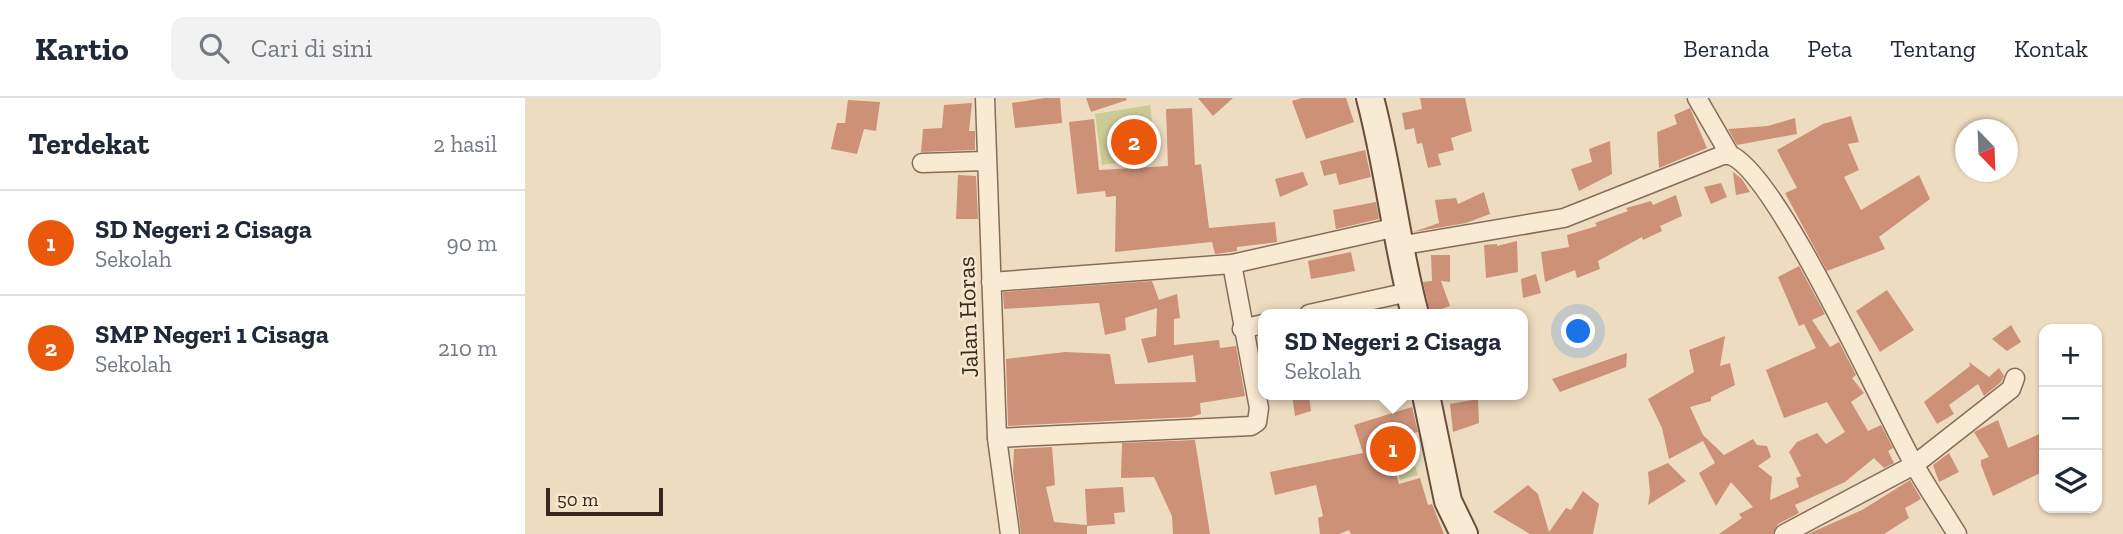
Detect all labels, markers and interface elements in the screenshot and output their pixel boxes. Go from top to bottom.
search box [171,17,661,80]
text: Kartio [35,29,129,68]
icon: search [195,29,233,67]
text: Cari di sini [251,32,373,64]
text: Beranda [1683,34,1769,63]
text: Peta [1807,34,1852,63]
text: Tentang [1890,34,1976,63]
text: Kontak [2014,34,2088,63]
pin: 2 [1111,116,1157,168]
north arrow [1955,119,2018,182]
text: Terdekat [28,126,149,162]
text: 2 hasil [433,130,497,158]
text: SD Negeri 2 Cisaga [95,213,312,245]
text: 1 [46,229,56,257]
text: 90 m [446,229,497,257]
text: Sekolah [95,245,172,273]
street label: Jalan Horas [951,256,984,378]
popup [1258,309,1528,400]
your location [1561,314,1595,348]
text: SMP Negeri 1 Cisaga [95,318,329,350]
map controls [2039,324,2102,513]
button: + [2039,324,2102,387]
text: SD Negeri 2 Cisaga [1285,325,1501,357]
text: 2 [45,334,57,362]
text: 210 m [438,334,497,362]
text: Sekolah [95,350,172,378]
text: Sekolah [1285,357,1361,385]
button: − [2039,387,2102,450]
pin: 1 [1370,423,1416,475]
button: layers [2039,450,2102,513]
scale bar [546,485,663,517]
text: 50 m [557,488,598,511]

